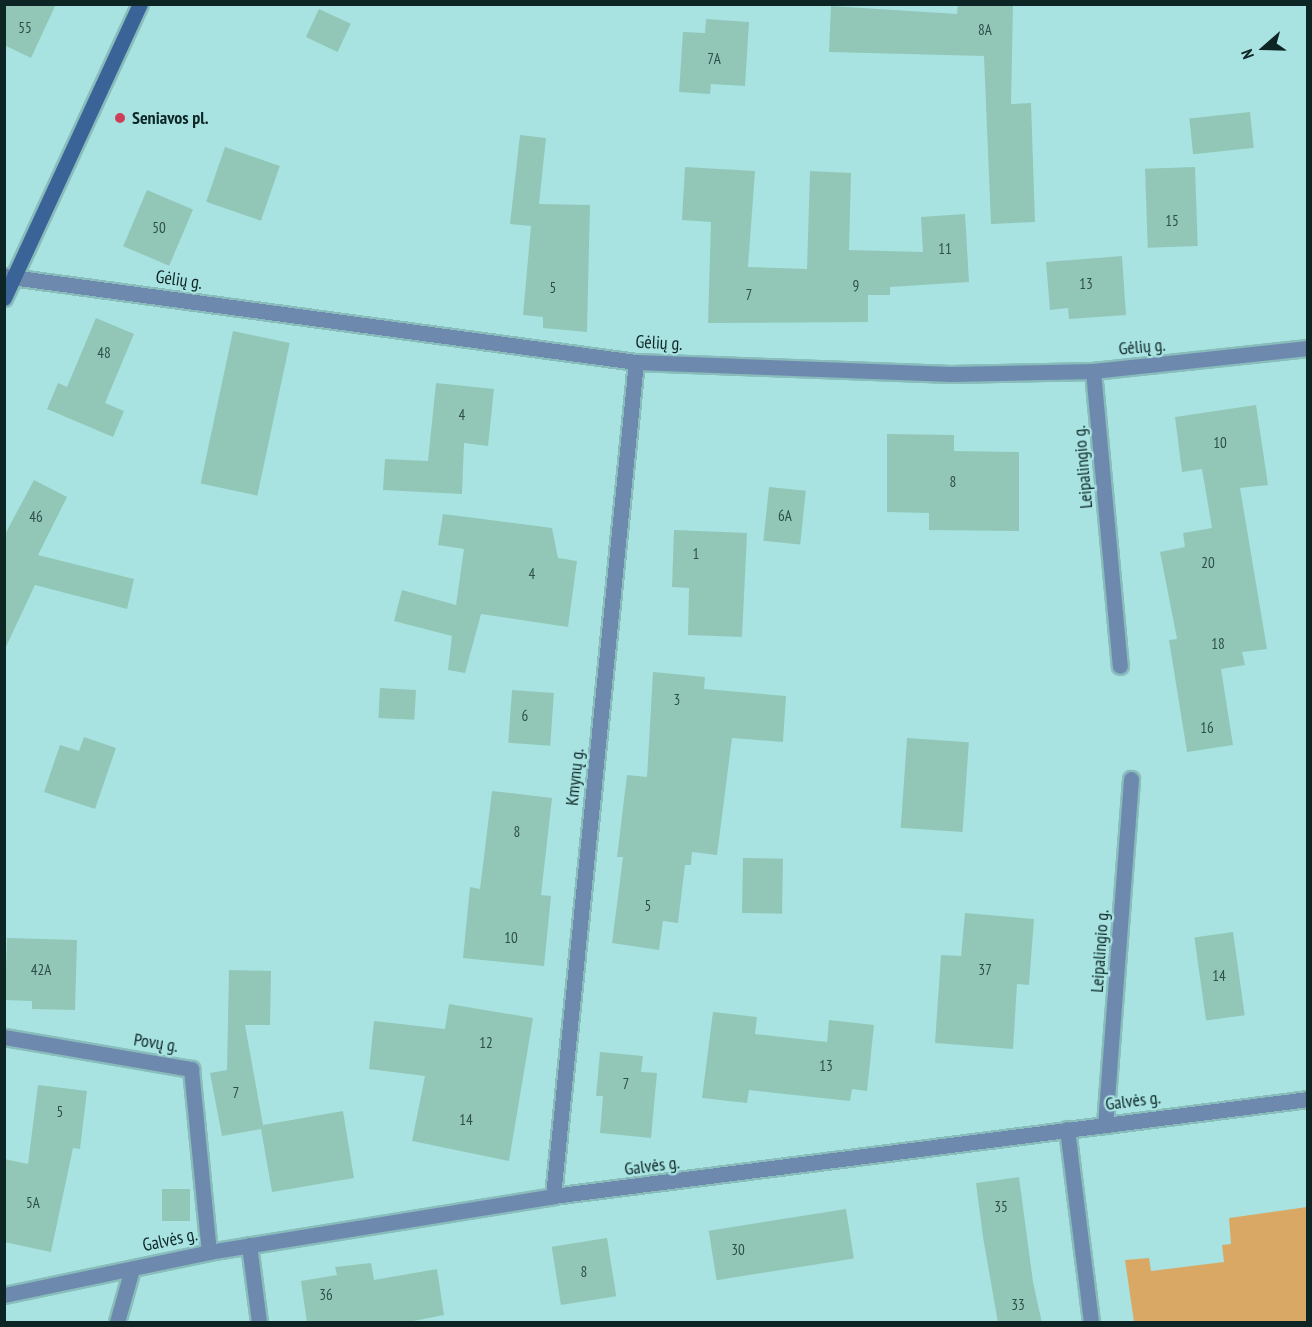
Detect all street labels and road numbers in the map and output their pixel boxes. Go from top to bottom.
street label: Gėlių g. [154,266,204,294]
street label: Gėlių g. [635,331,683,355]
street label: Gėlių g. [1118,334,1166,360]
street label: Leipalingio g. [1069,425,1097,509]
street label: Kmynų g. [561,747,589,807]
street label: Leipalingio g. [1086,909,1114,993]
street label: Povų g. [132,1029,180,1057]
street label: Galvės g. [1104,1087,1162,1115]
street label: Galvės g. [623,1152,681,1180]
street label: Galvės g. [141,1224,199,1256]

